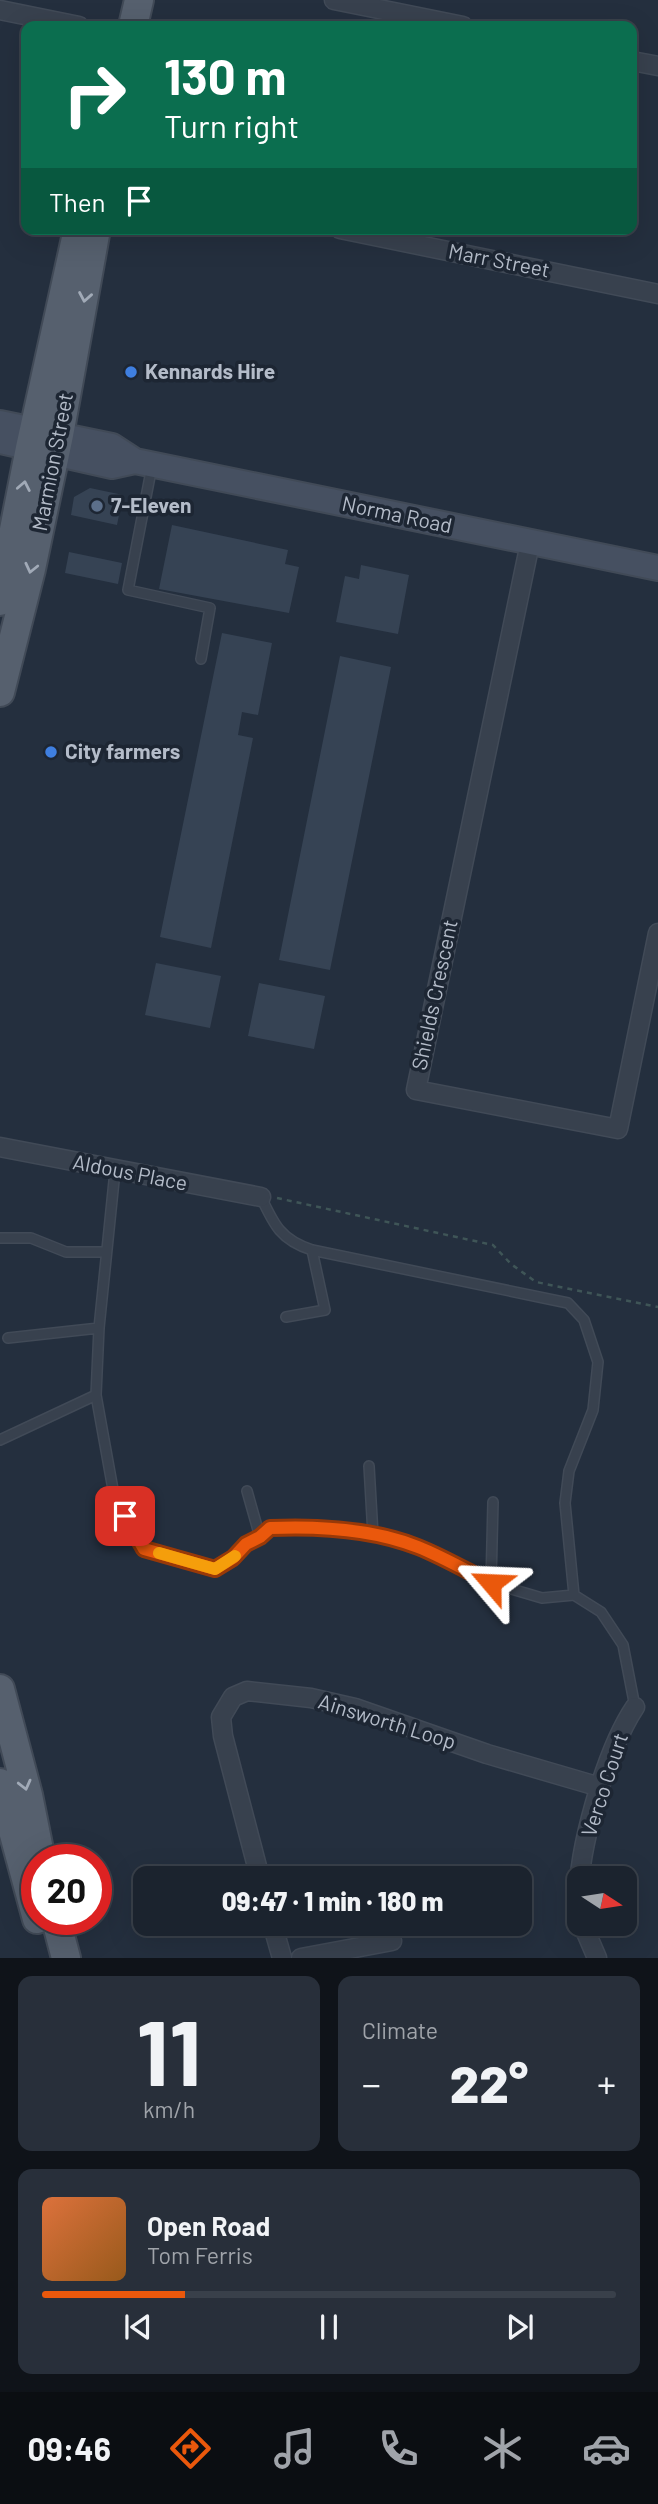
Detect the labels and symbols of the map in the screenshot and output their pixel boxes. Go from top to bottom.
street label: Marr Street [447,237,552,282]
one-way arrow [78,291,93,303]
place label: Kennards Hire [145,358,275,383]
marker: Kennards Hire [123,364,139,380]
street label: Marmion Street [26,390,77,533]
one-way arrow [16,480,31,492]
street label: Norma Road [340,490,455,537]
place label: 7-Eleven [111,492,191,517]
marker: 7-Eleven [89,498,105,514]
one-way arrow [24,562,39,574]
place label: City farmers [65,738,180,763]
marker: City farmers [43,744,59,760]
street label: Shields Crescent [405,917,462,1072]
street label: Aldous Place [71,1148,190,1195]
pin [95,1486,155,1546]
position arrow [454,1546,528,1620]
street label: Ainsworth Loop [316,1688,459,1753]
street label: Verco Court [575,1730,632,1840]
one-way arrow [17,1779,31,1791]
speed limit sign: 20 [21,1844,112,1935]
north arrow [567,1866,637,1936]

